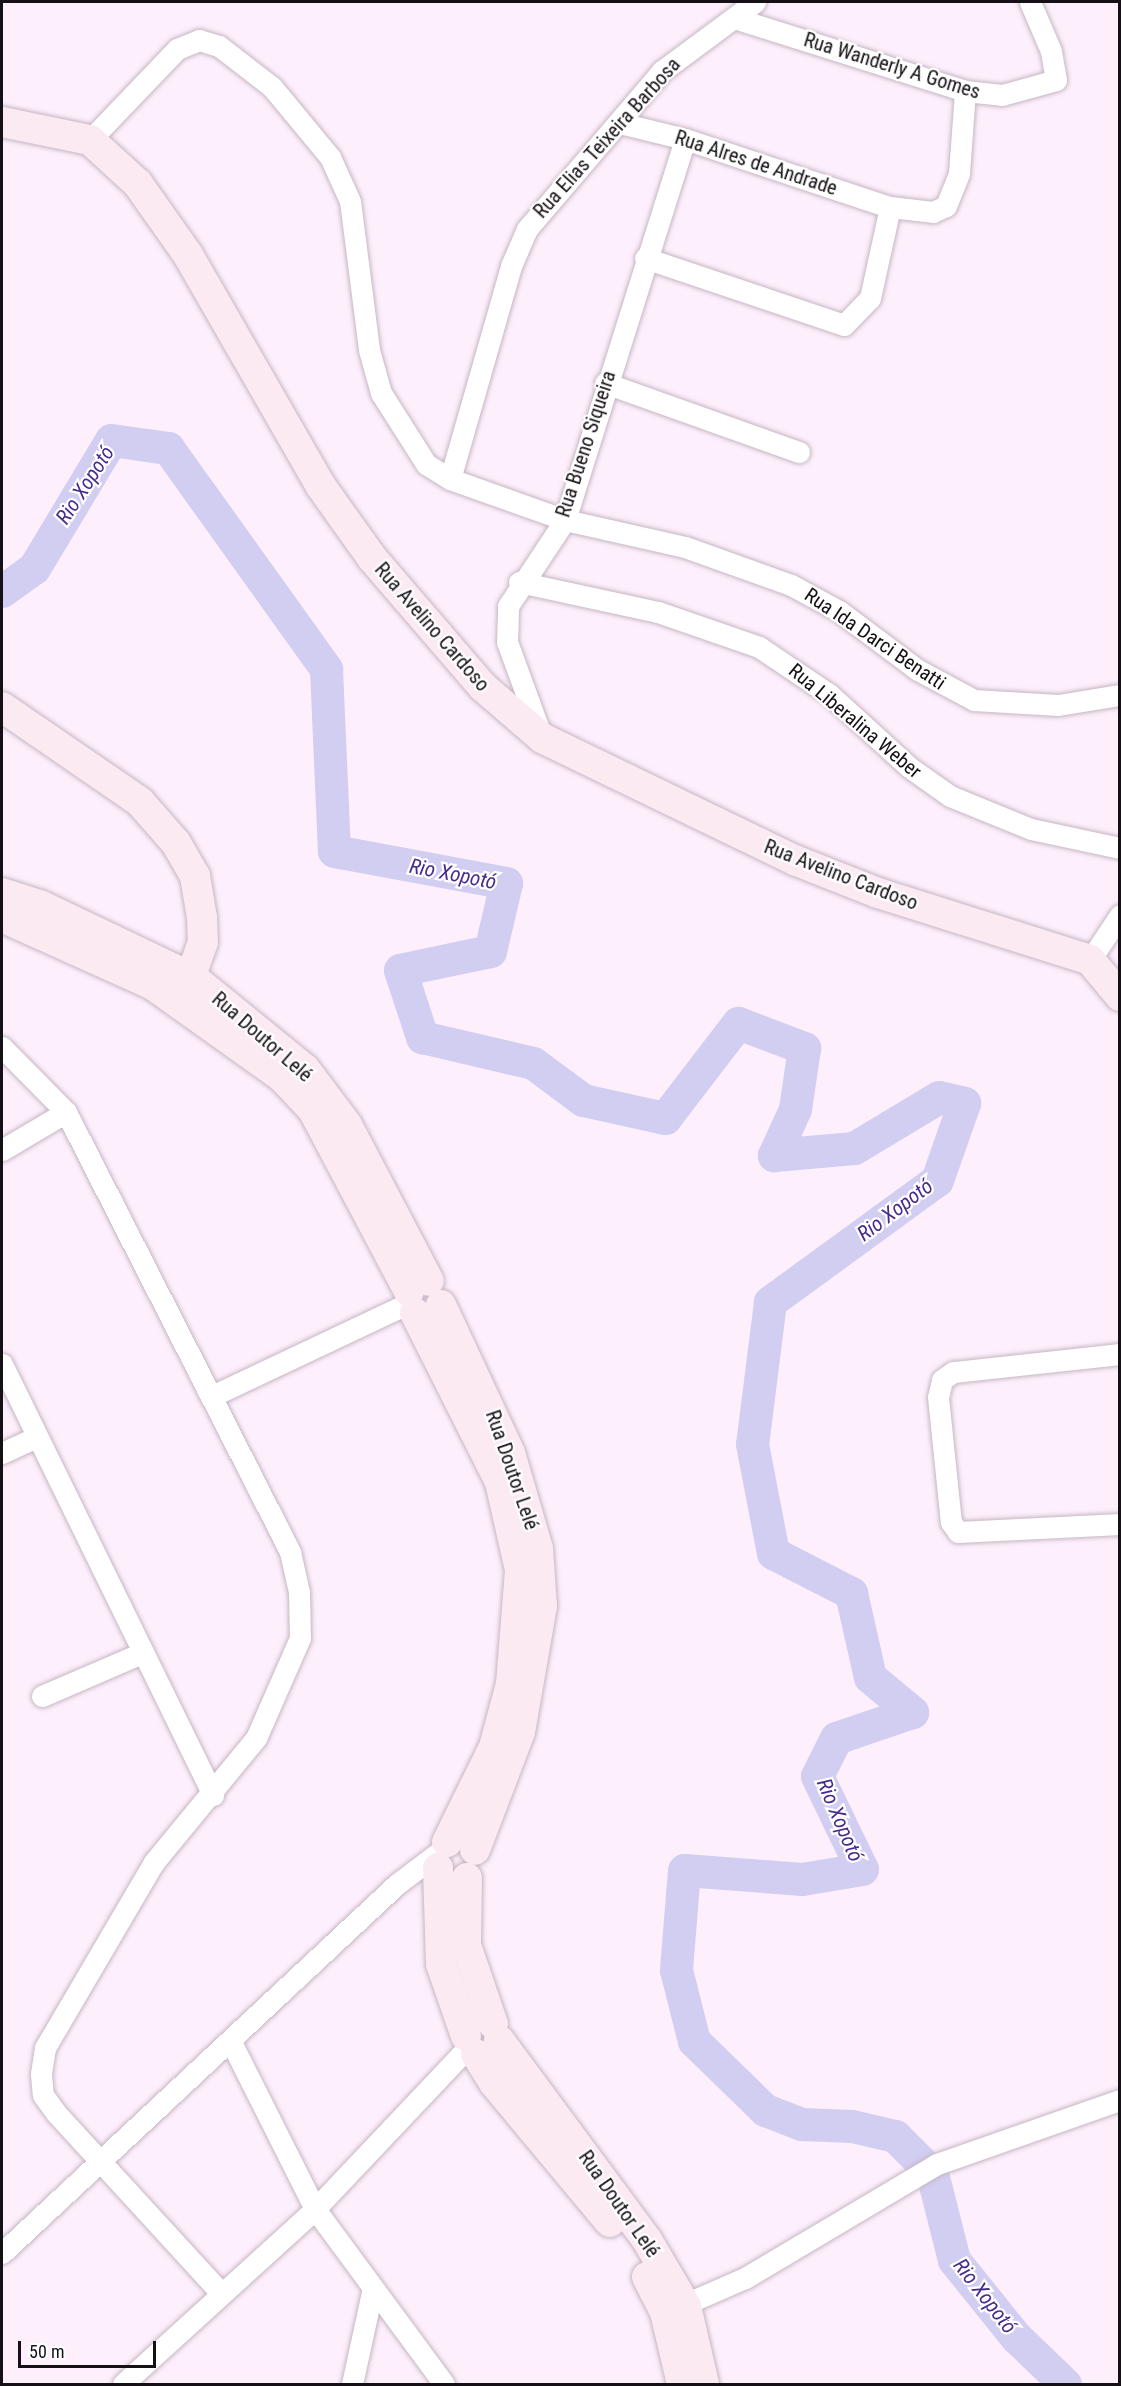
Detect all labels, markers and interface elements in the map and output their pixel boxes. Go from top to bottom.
street label: Rua Wanderly A Gomes [801,28,983,104]
street label: Rua Elias Teixeira Barbosa [529,53,685,223]
street label: Rua Alres de Andrade [672,125,840,201]
street label: Rua Bueno Siqueira [551,368,621,520]
water label: Rio Xopotó [50,441,120,529]
street label: Rua Avelino Cardoso [370,558,494,696]
street label: Rua Ida Darci Benatti [800,583,950,695]
street label: Rua Liberalina Weber [784,659,926,783]
street label: Rua Avelino Cardoso [761,835,921,915]
water label: Rio Xopotó [407,853,499,895]
street label: Rua Doutor Lelé [207,987,317,1087]
water label: Rio Xopotó [852,1173,938,1247]
street label: Rua Doutor Lelé [480,1407,544,1533]
water label: Rio Xopotó [811,1775,869,1865]
street label: Rua Doutor Lelé [573,2146,665,2262]
water label: Rio Xopotó [948,2254,1022,2338]
scale bar [21,2329,159,2367]
text: 50 m [29,2341,64,2362]

